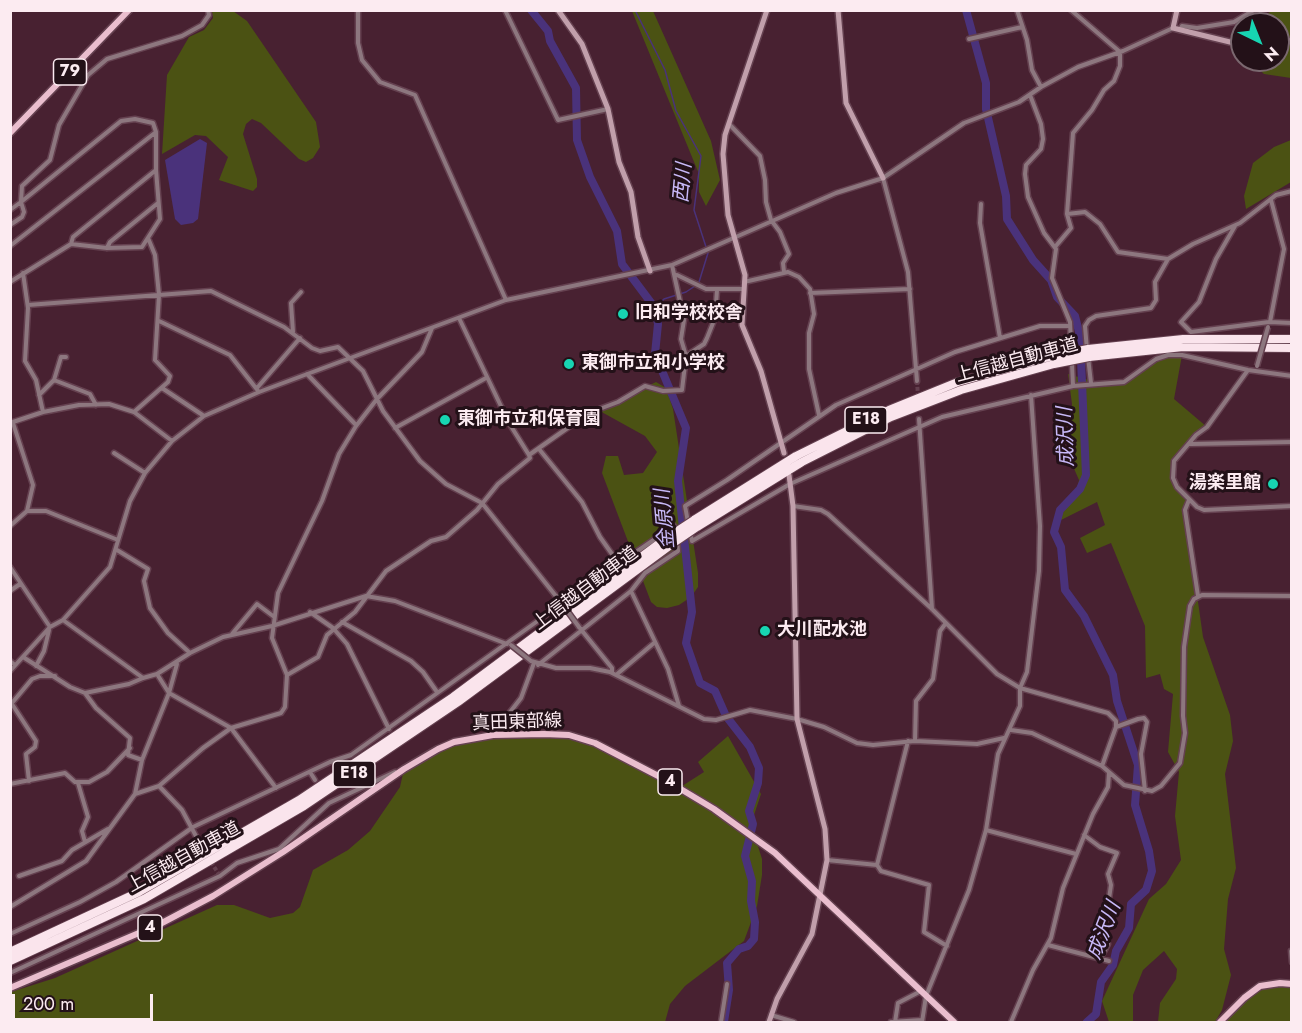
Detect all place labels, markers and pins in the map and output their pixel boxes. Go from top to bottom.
place label: 旧和学校校舎 [635,303,743,325]
marker: 旧和学校校舎 [616,307,630,321]
place label: 東御市立和小学校 [581,353,725,375]
marker: 東御市立和小学校 [562,357,576,371]
place label: 東御市立和保育園 [457,409,601,431]
marker: 東御市立和保育園 [438,413,452,427]
place label: 湯楽里館 [1189,473,1261,495]
marker: 湯楽里館 [1266,477,1280,491]
place label: 大川配水池 [777,620,867,642]
marker: 大川配水池 [758,624,772,638]

